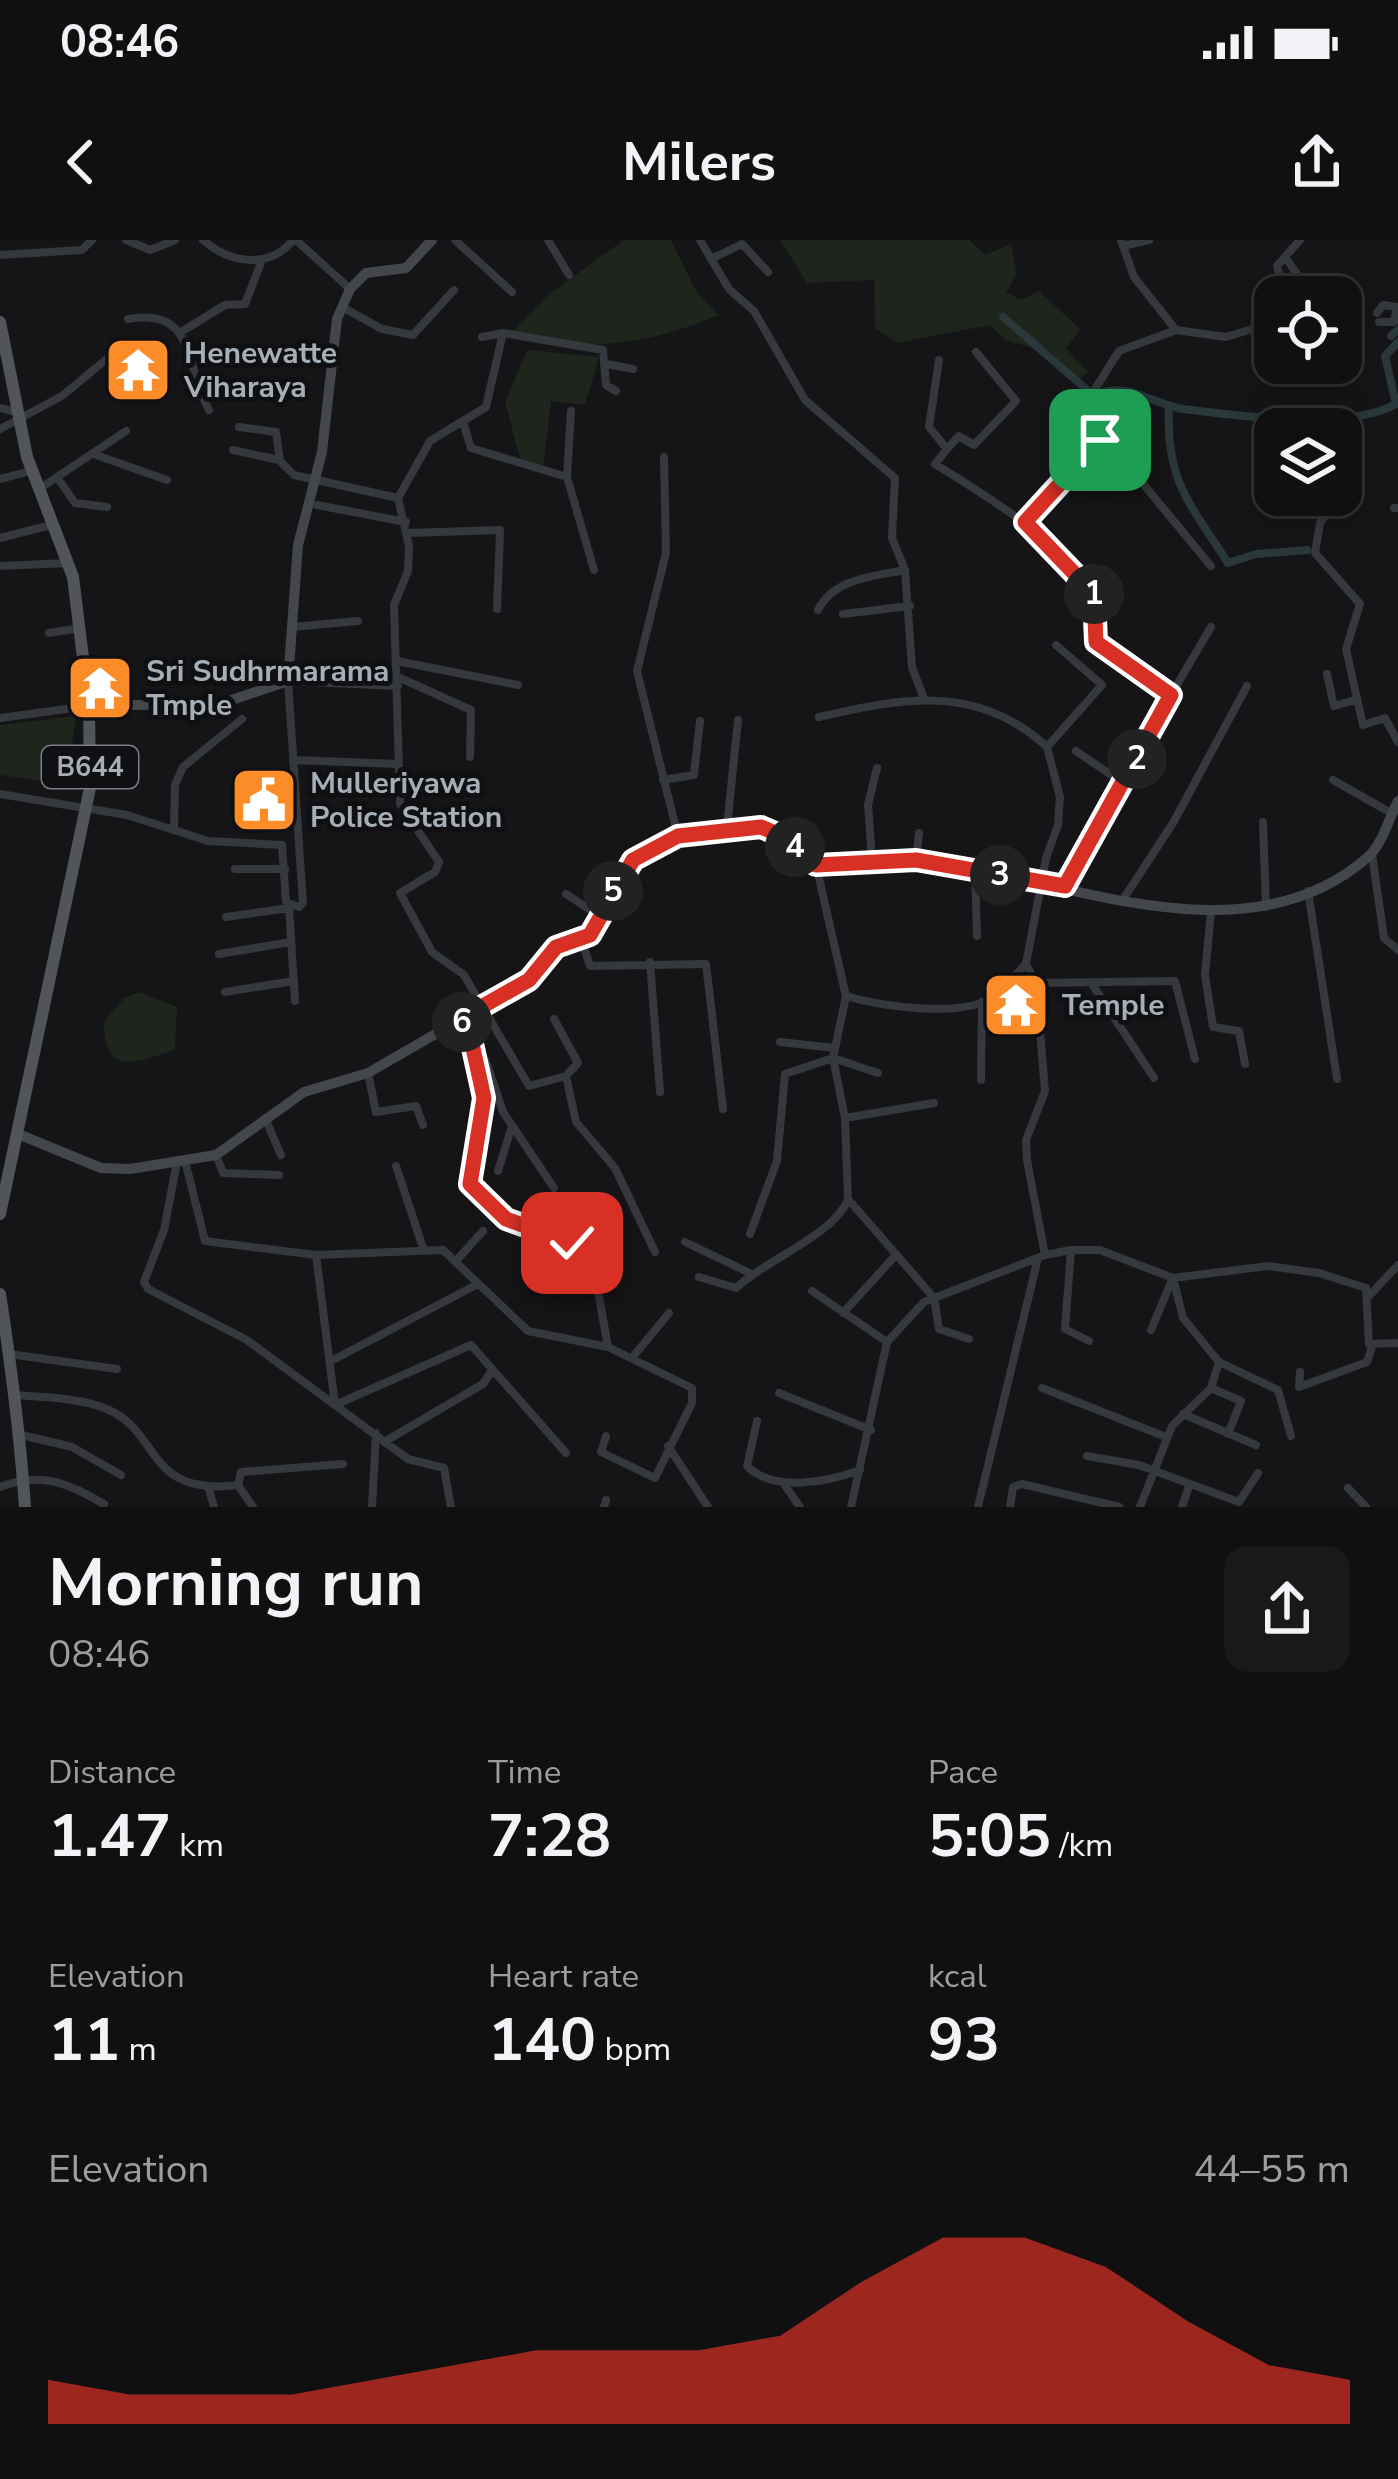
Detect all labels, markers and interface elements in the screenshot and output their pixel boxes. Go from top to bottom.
text: 08:46 [60,12,179,73]
text: Milers [622,125,776,199]
icon: back [48,129,114,195]
icon: share [1284,129,1350,195]
map controls [1254,276,1362,516]
button: locate [1254,276,1362,384]
place label: Henewatte Viharaya [183,333,337,408]
temple icon: Henewatte Viharaya [103,335,173,405]
pin [1049,389,1151,491]
icon: arrive [1067,407,1133,473]
button: layers [1254,408,1362,516]
pin: 1 [1064,564,1124,624]
text: 1 [1084,571,1104,616]
place label: Sri Sudhrmarama Tmple [146,651,390,726]
temple icon: Sri Sudhrmarama Tmple [65,653,135,723]
pin: 2 [1107,729,1167,789]
text: 2 [1127,736,1147,781]
road number: B644 [42,746,138,788]
place label: Mulleriyawa Police Station [310,763,502,838]
public building icon: Mulleriyawa Police Station [229,765,299,835]
pin: 4 [765,817,825,877]
text: 4 [785,824,805,869]
pin: 3 [970,845,1030,905]
text: 3 [990,852,1010,897]
pin: 5 [583,861,643,921]
text: 5 [603,868,623,913]
temple icon: Temple [981,970,1051,1040]
place label: Temple [1062,985,1165,1026]
pin: 6 [432,992,492,1052]
text: 6 [452,999,472,1044]
pin [521,1192,623,1294]
icon: check [539,1210,605,1276]
text: Morning run [48,1538,424,1628]
button: share [1224,1546,1350,1672]
text: 08:46 [48,1628,151,1681]
text: Distance [48,1750,176,1795]
text: Time [488,1750,561,1795]
text: Pace [928,1750,998,1795]
text: 1.47 [48,1795,171,1877]
text: 7:28 [488,1795,611,1877]
text: 5:05 [928,1795,1051,1877]
text: km [171,1823,224,1868]
text: /km [1051,1823,1113,1868]
text: Elevation [48,1954,185,1999]
text: Heart rate [488,1954,639,1999]
text: kcal [928,1954,987,1999]
text: 11 [48,1999,120,2081]
text: 140 [488,1999,596,2081]
text: 93 [928,1999,1000,2081]
text: m [120,2027,157,2072]
text: bpm [596,2027,671,2072]
text: Elevation [48,2143,209,2196]
text: 44–55 m [1193,2143,1350,2196]

